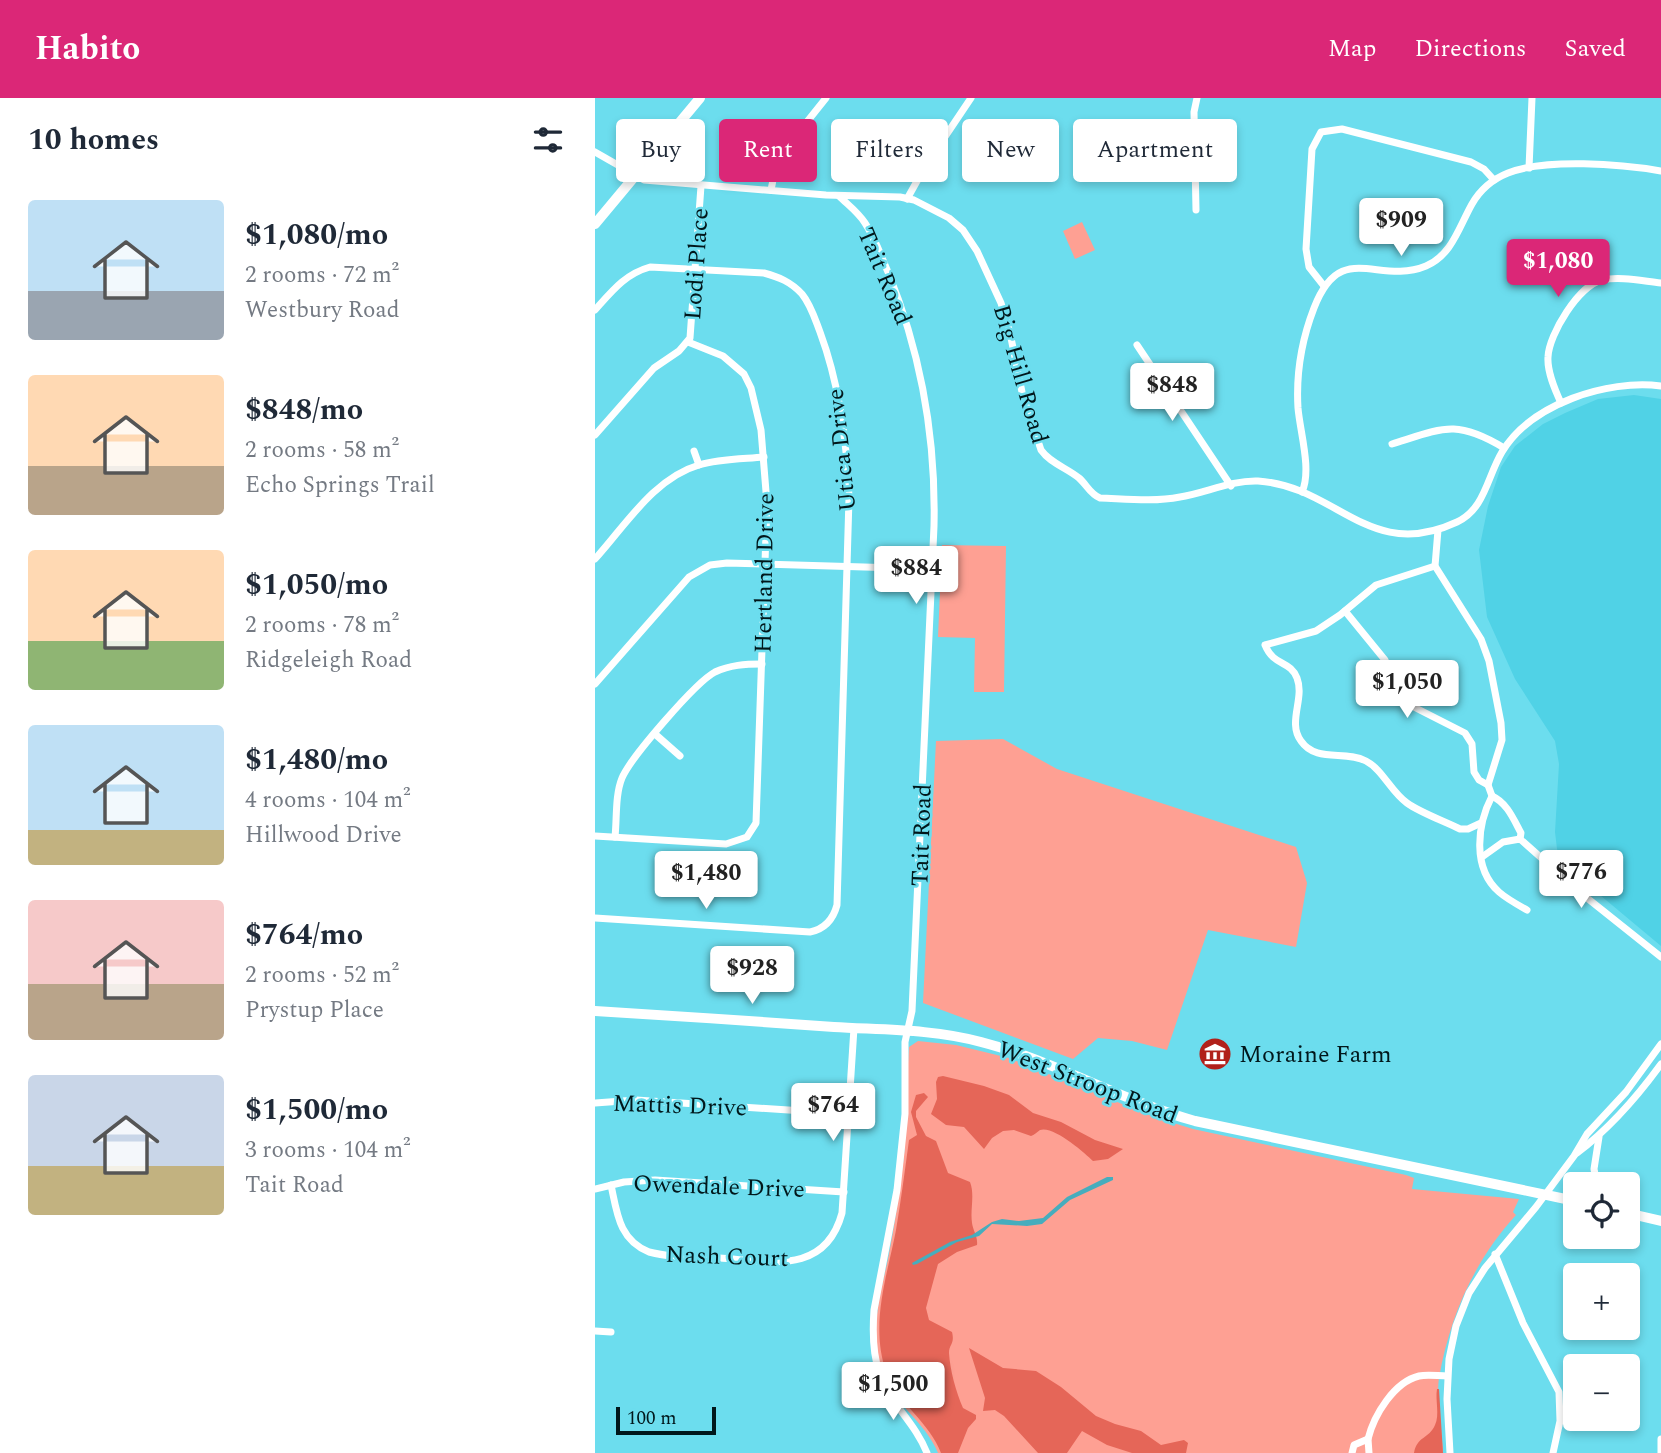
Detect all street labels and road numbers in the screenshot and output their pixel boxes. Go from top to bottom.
street label: Lodi Place [675,207,719,321]
street label: Tait Road [847,222,921,331]
street label: Big Hill Road [983,300,1057,448]
street label: Utica Drive [818,387,866,513]
street label: Hertland Drive [746,493,784,653]
street label: Tait Road [902,783,942,887]
street label: West Stroop Road [992,1032,1183,1134]
street label: Mattis Drive [612,1086,748,1126]
street label: Owendale Drive [632,1166,806,1208]
street label: Nash Court [665,1237,789,1277]

